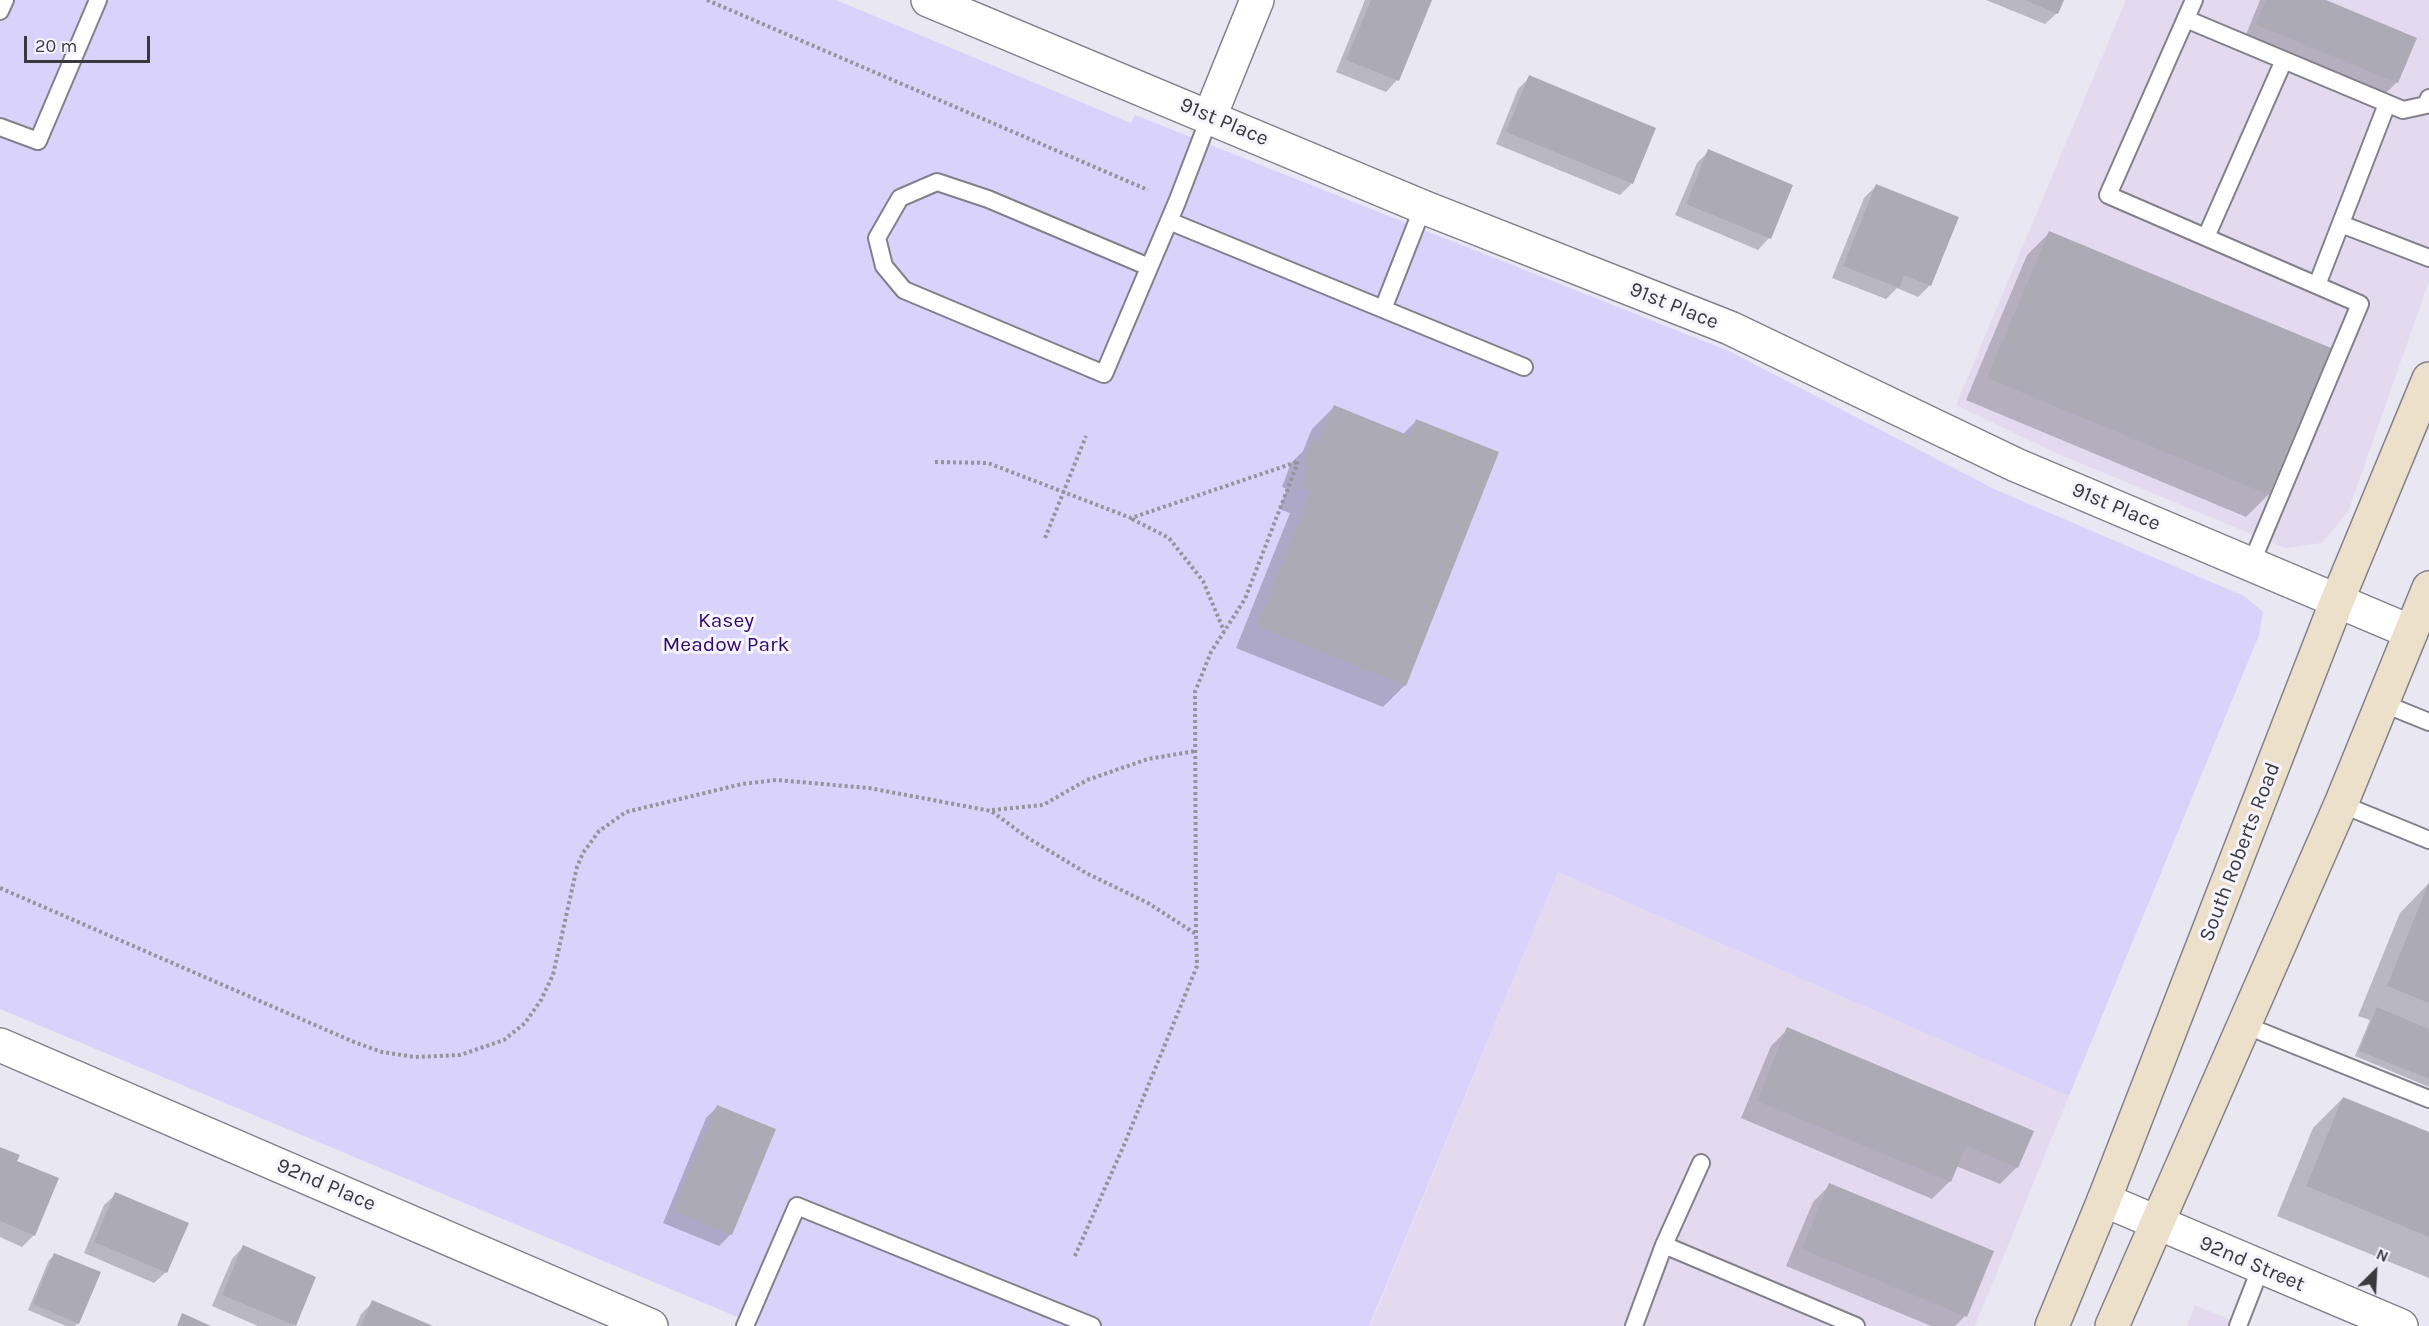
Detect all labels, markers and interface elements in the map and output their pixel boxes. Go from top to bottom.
scale bar [27,24,153,62]
text: 20 m [35,35,77,57]
street label: 91st Place [1176,92,1272,152]
street label: 91st Place [1626,277,1722,335]
street label: 91st Place [2068,477,2164,537]
park label: Kasey Meadow Park [663,608,789,658]
street label: South Roberts Road [2194,759,2286,945]
street label: 92nd Place [273,1153,379,1217]
street label: 92nd Street [2195,1231,2309,1297]
north arrow [2345,1242,2405,1302]
text: N [2373,1244,2392,1266]

